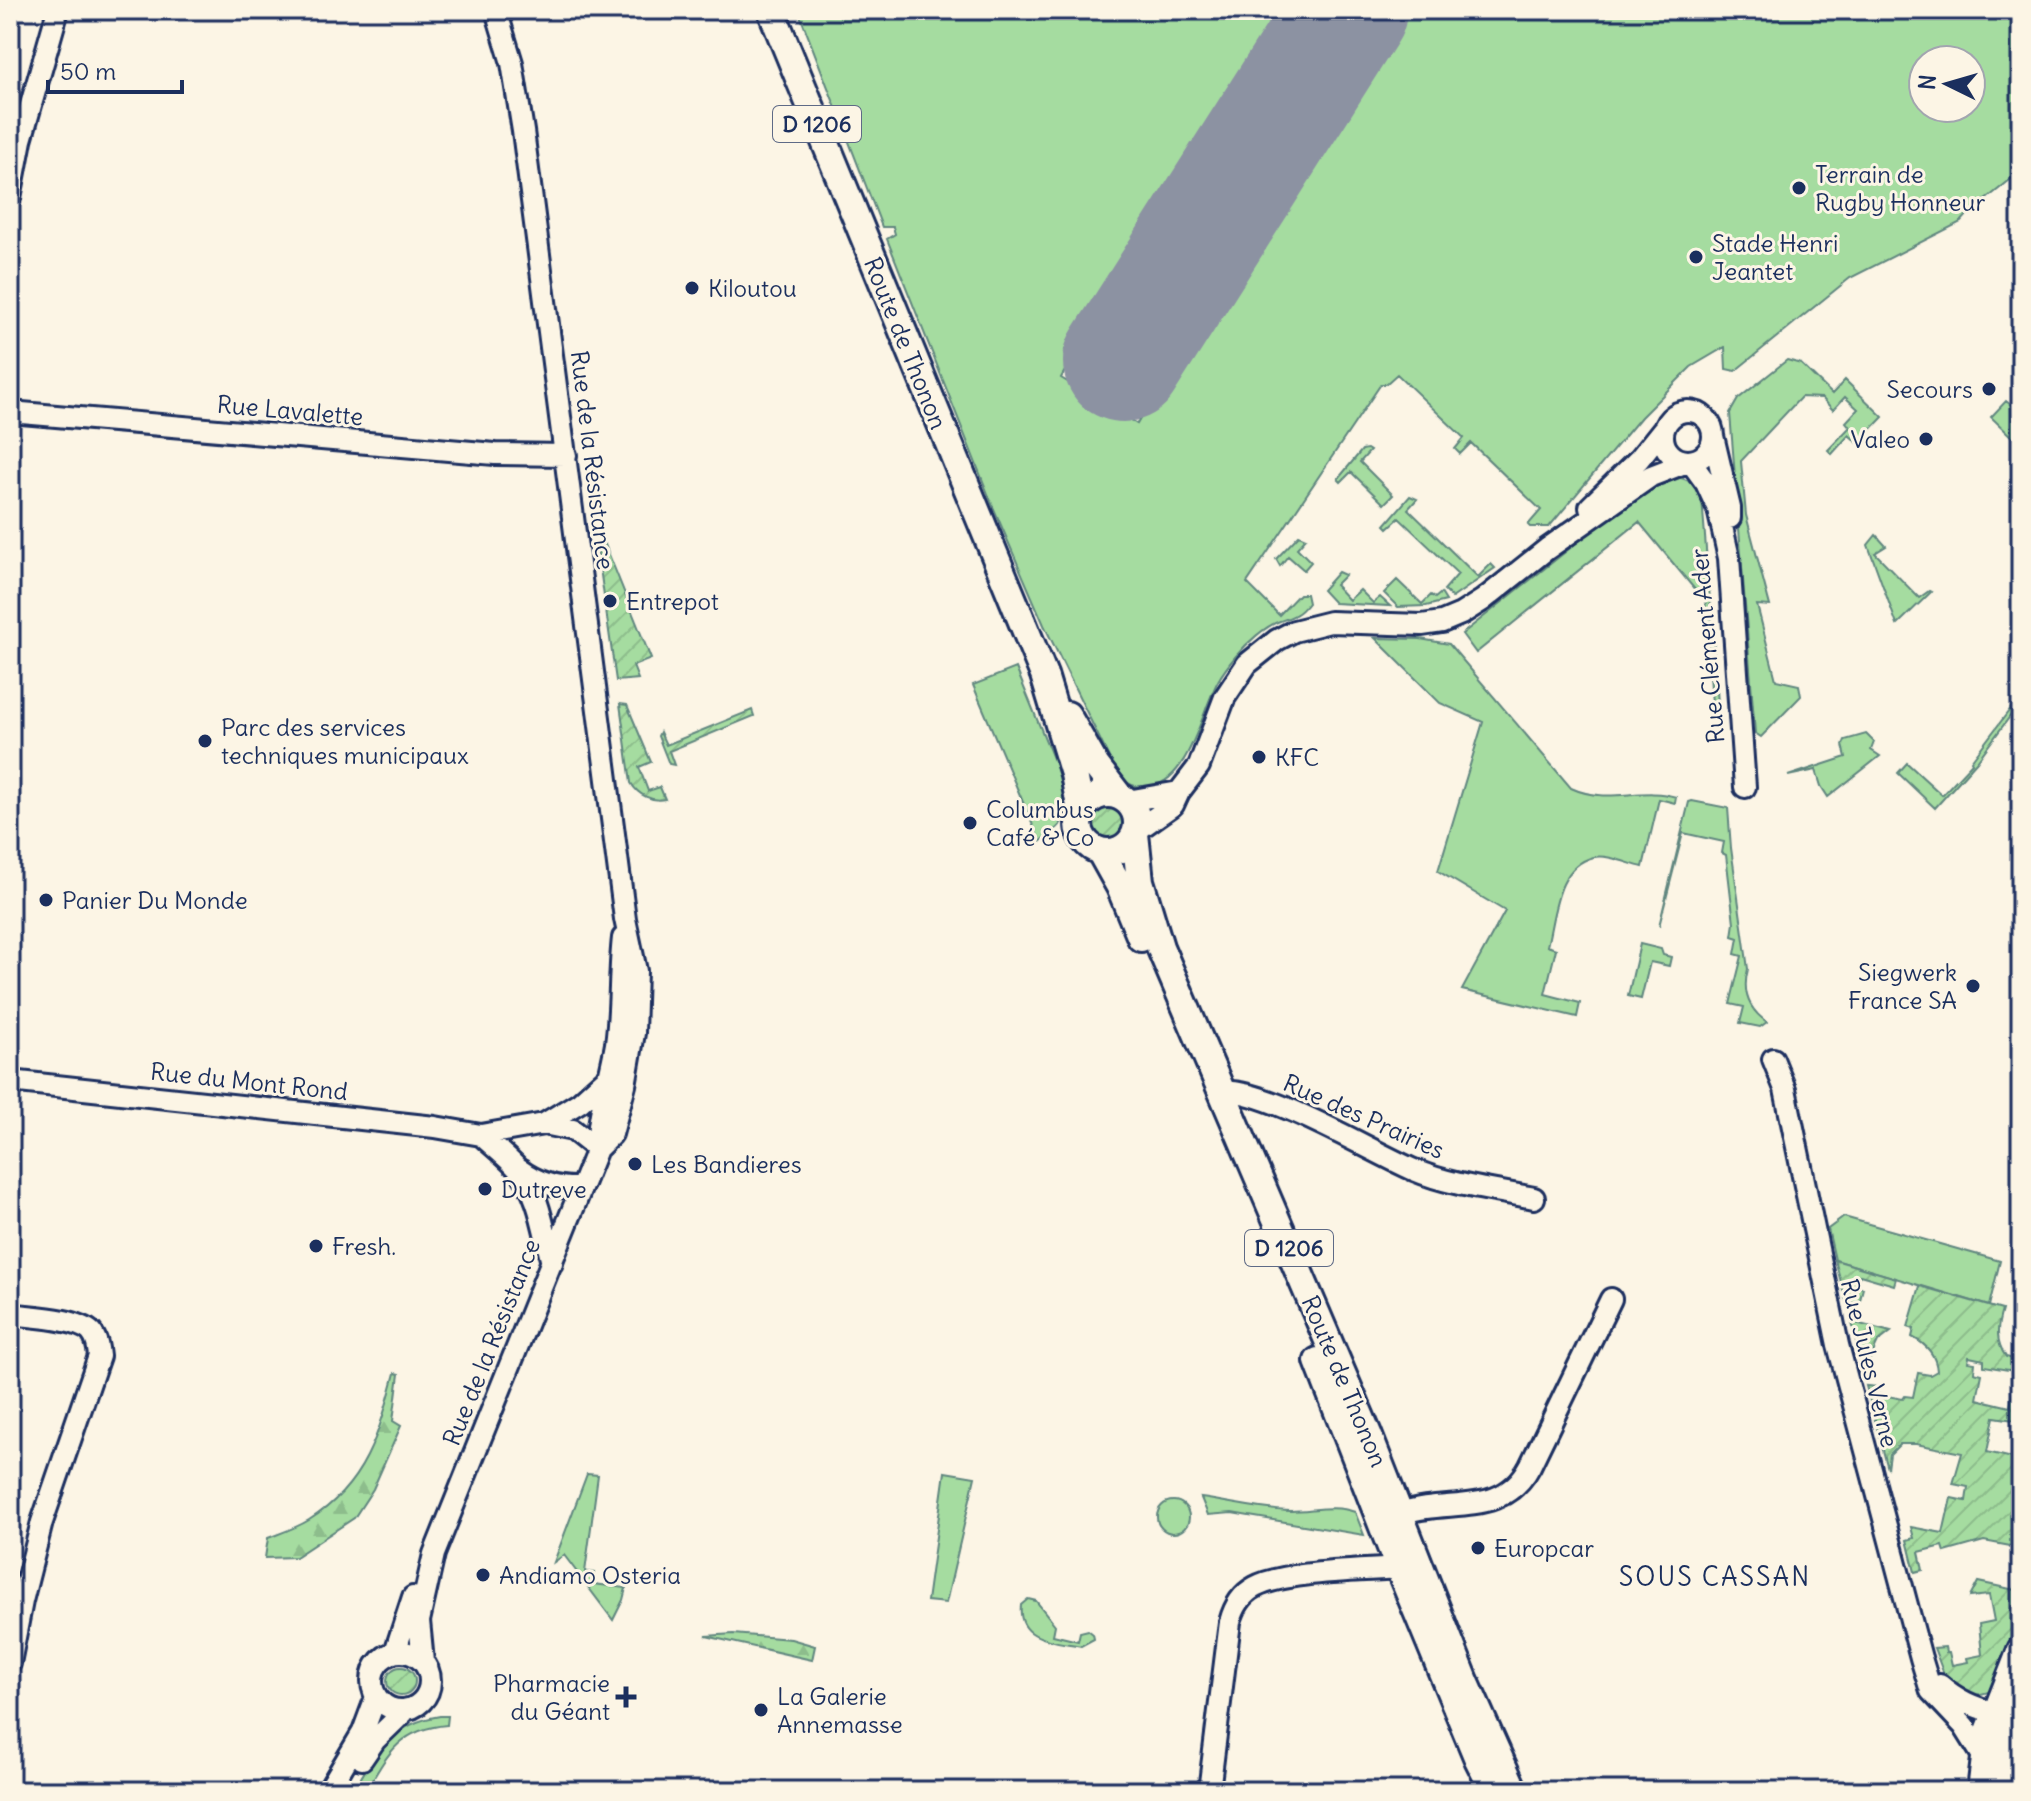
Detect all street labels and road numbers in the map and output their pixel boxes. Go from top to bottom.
road number: D 1206 [773,106,861,142]
street label: Route de Thonon [858,253,954,433]
street label: Rue de la Résistance [565,349,621,571]
street label: Rue Lavalette [216,389,364,431]
street label: Rue Clément Ader [1684,547,1730,745]
street label: Rue du Mont Rond [149,1056,349,1106]
street label: Rue des Prairies [1279,1067,1449,1165]
road number: D 1206 [1245,1230,1333,1266]
street label: Rue de la Résistance [436,1234,546,1450]
street label: Rue Jules Verne [1835,1276,1905,1450]
street label: Route de Thonon [1295,1291,1395,1471]

